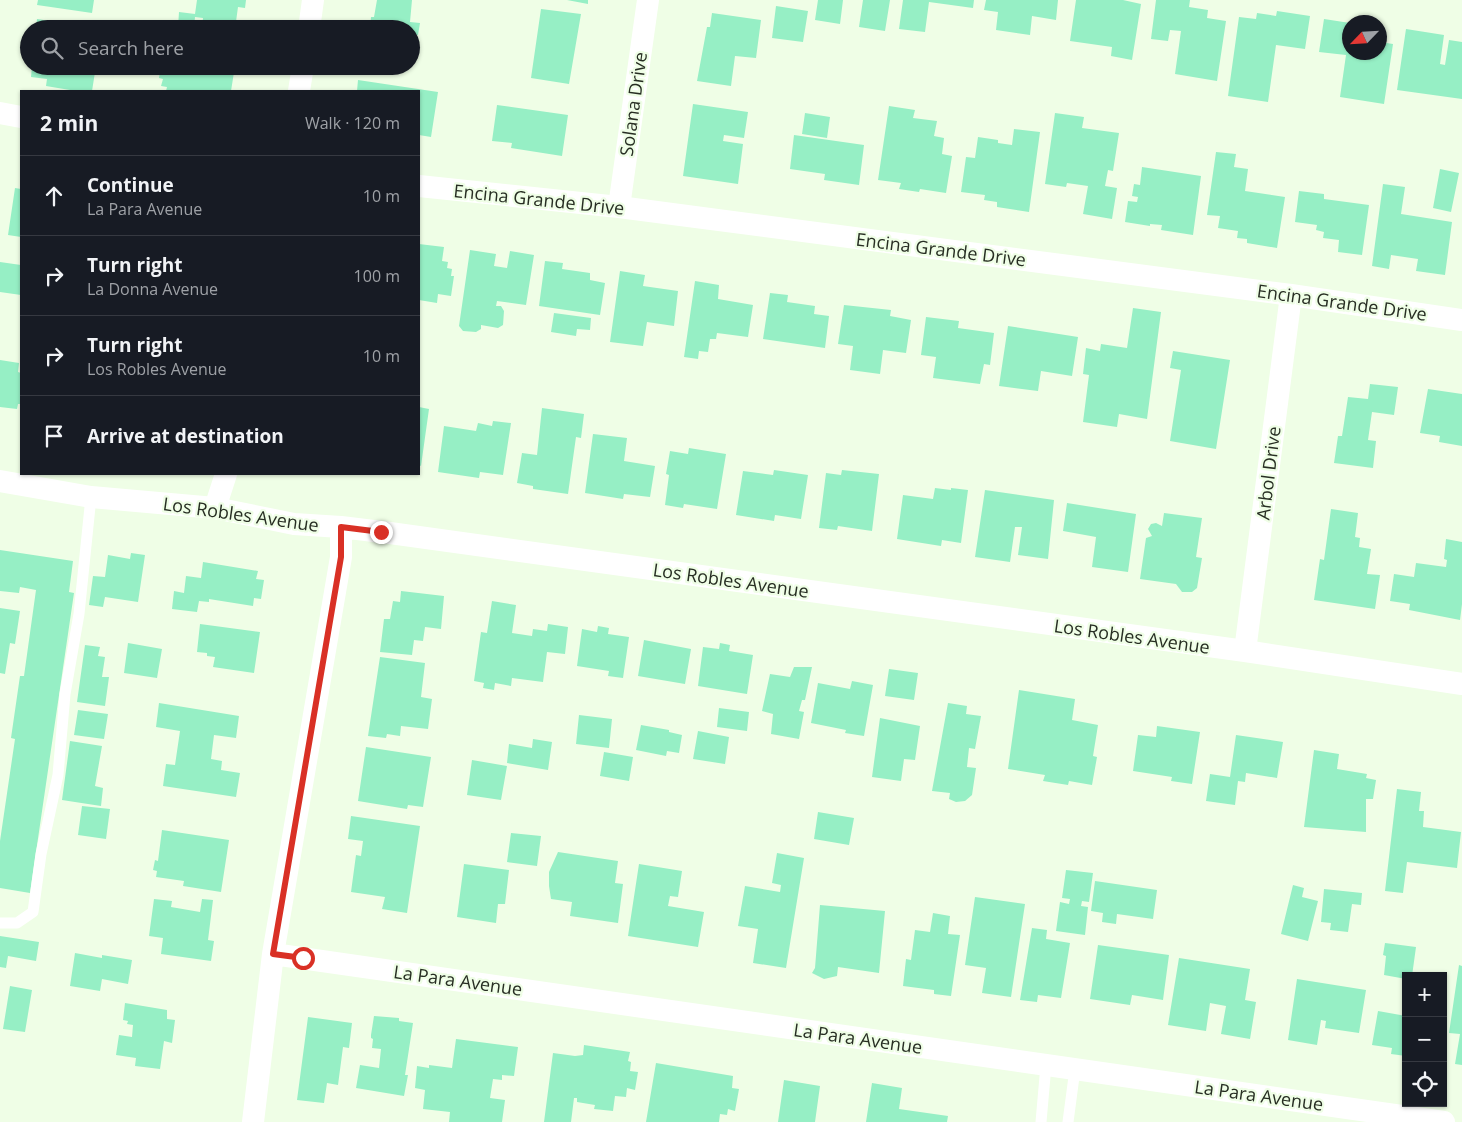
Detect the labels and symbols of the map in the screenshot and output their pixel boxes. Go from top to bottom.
north arrow [1342,15,1387,60]
street label: Solana Drive [614,50,652,158]
street label: Encina Grande Drive [453,178,625,220]
street label: Encina Grande Drive [855,227,1027,271]
street label: Encina Grande Drive [1256,278,1428,326]
street label: Arbol Drive [1250,425,1286,521]
street label: Los Robles Avenue [162,491,320,537]
route end [370,521,393,544]
street label: Los Robles Avenue [652,557,810,603]
street label: Los Robles Avenue [1053,613,1211,659]
route start [292,947,315,970]
street label: La Para Avenue [392,959,524,1001]
street label: La Para Avenue [792,1017,924,1059]
street label: La Para Avenue [1193,1074,1325,1116]

